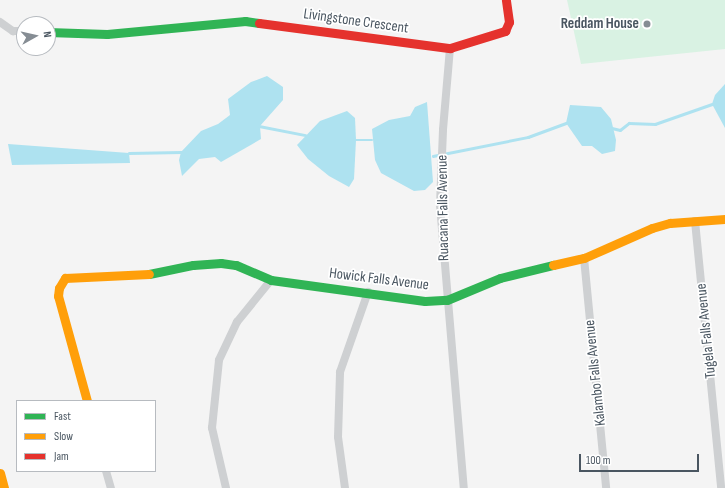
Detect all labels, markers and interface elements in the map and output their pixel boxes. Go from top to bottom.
street label: Livingstone Crescent [302,5,410,37]
place label: Reddam House [561,15,639,33]
north arrow [16,16,56,56]
marker: Reddam House [642,19,652,29]
text: N [41,31,54,38]
street label: Ruacana Falls Avenue [433,155,453,261]
street label: Howick Falls Avenue [328,264,430,294]
street label: Tugela Falls Avenue [692,283,720,379]
street label: Kalambo Falls Avenue [580,319,610,427]
legend [16,400,156,472]
text: Fast [54,409,71,424]
text: Slow [54,429,73,444]
scale bar [581,446,701,472]
text: Jam [54,449,69,464]
text: 100 m [586,453,611,468]

